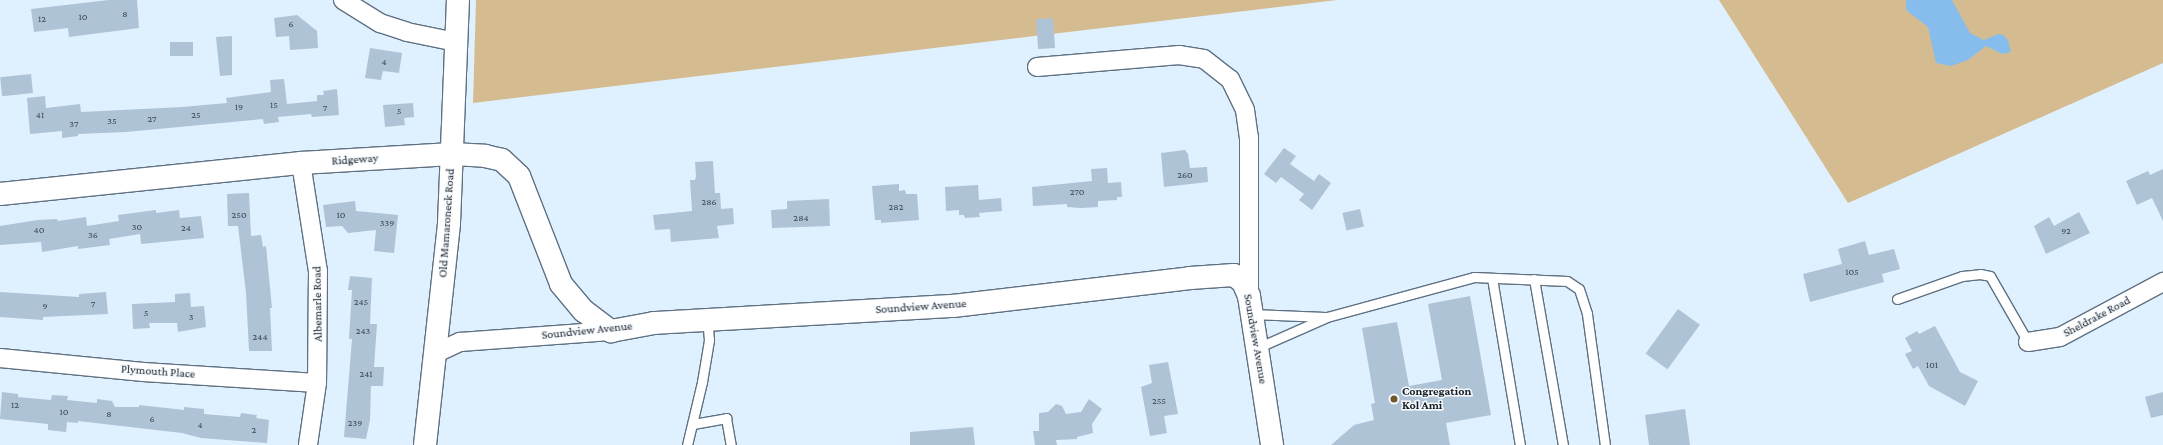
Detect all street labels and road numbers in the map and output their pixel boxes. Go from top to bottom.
street label: Ridgeway [331,151,379,169]
street label: Old Mamaroneck Road [436,168,458,278]
street label: Albemarle Road [310,266,326,342]
street label: Soundview Avenue [1240,293,1270,385]
street label: Sheldrake Road [2061,293,2133,341]
street label: Soundview Avenue [875,297,967,317]
street label: Soundview Avenue [541,319,633,343]
street label: Plymouth Place [120,362,196,382]

